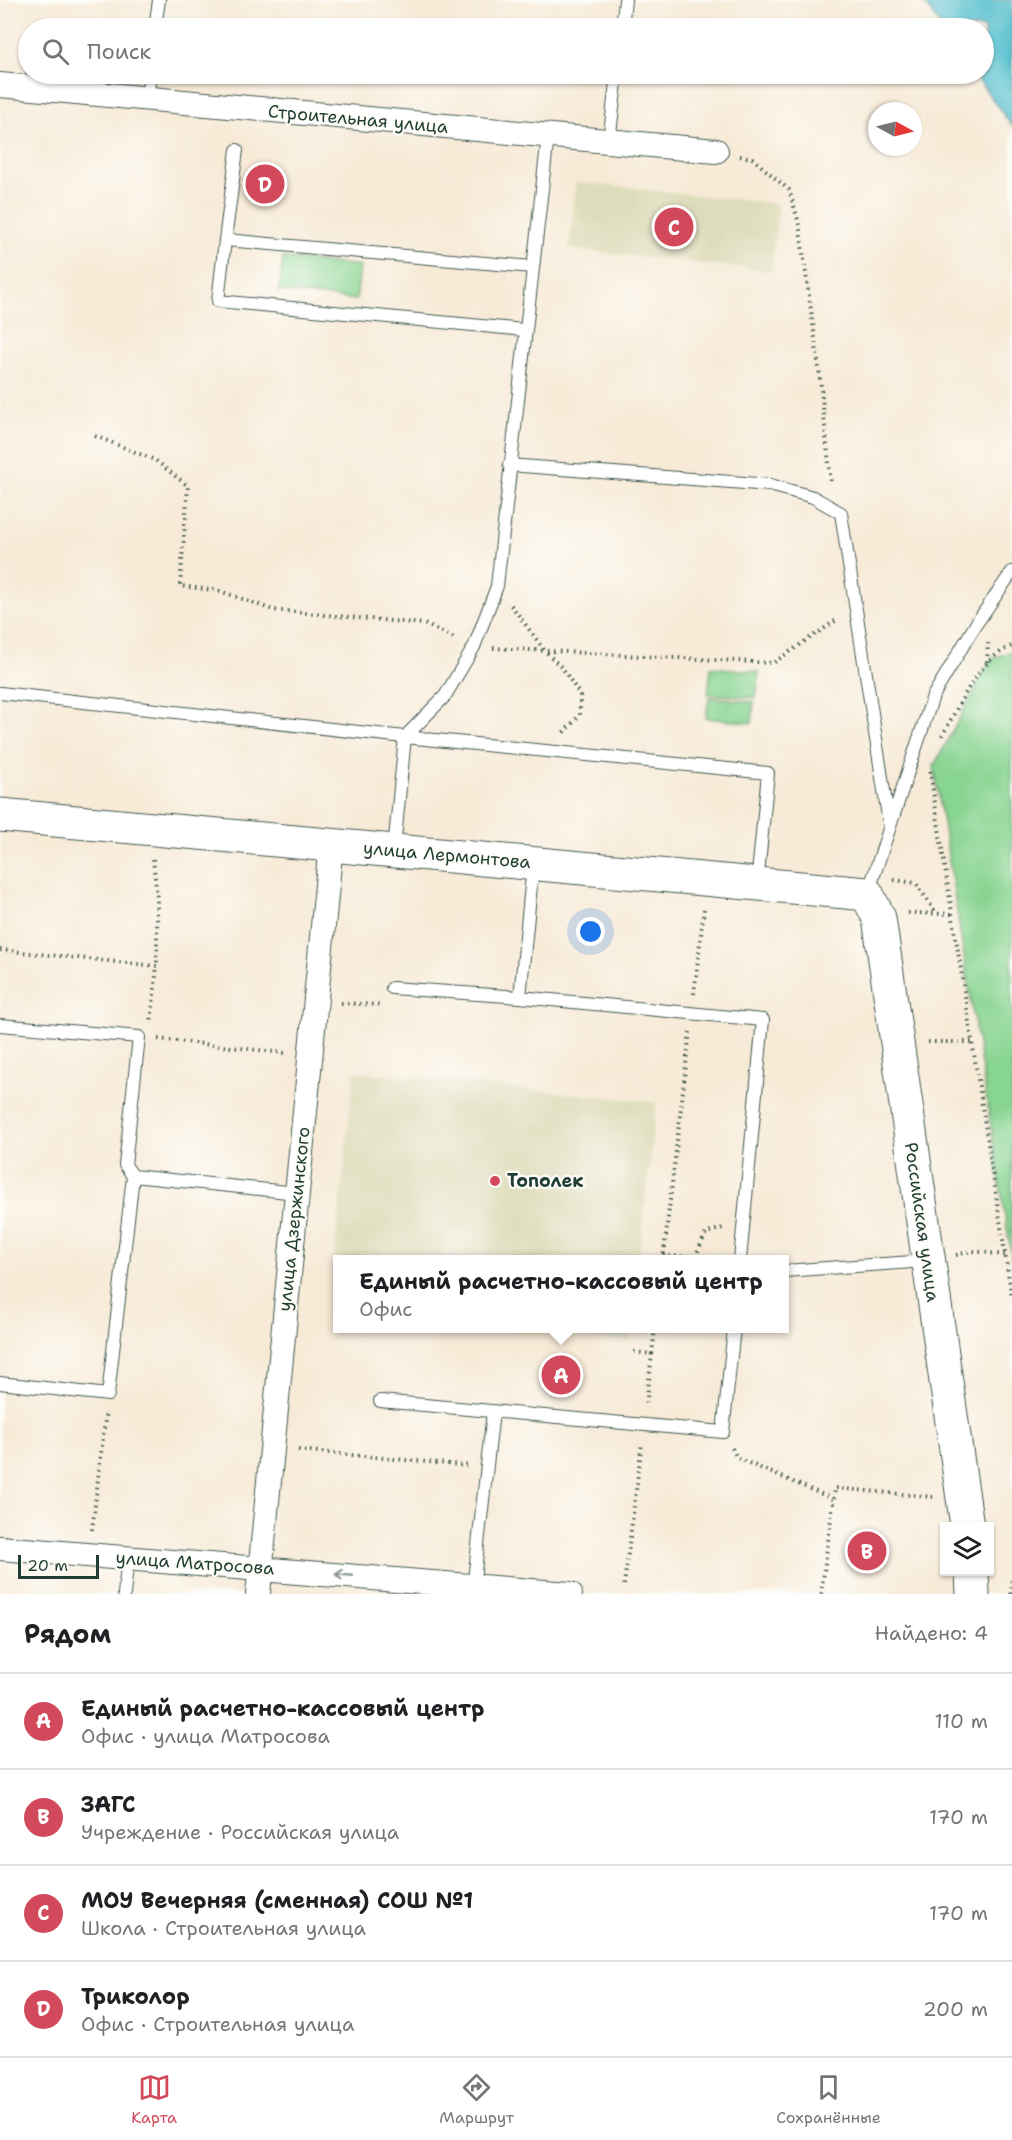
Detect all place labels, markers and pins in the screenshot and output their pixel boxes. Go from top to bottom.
pin: D [246,162,284,207]
pin: C [654,204,694,250]
place label: Тополек [507,1169,584,1193]
marker: Тополек [488,1174,502,1188]
pin: A [542,1352,580,1398]
pin: B [848,1528,886,1574]

